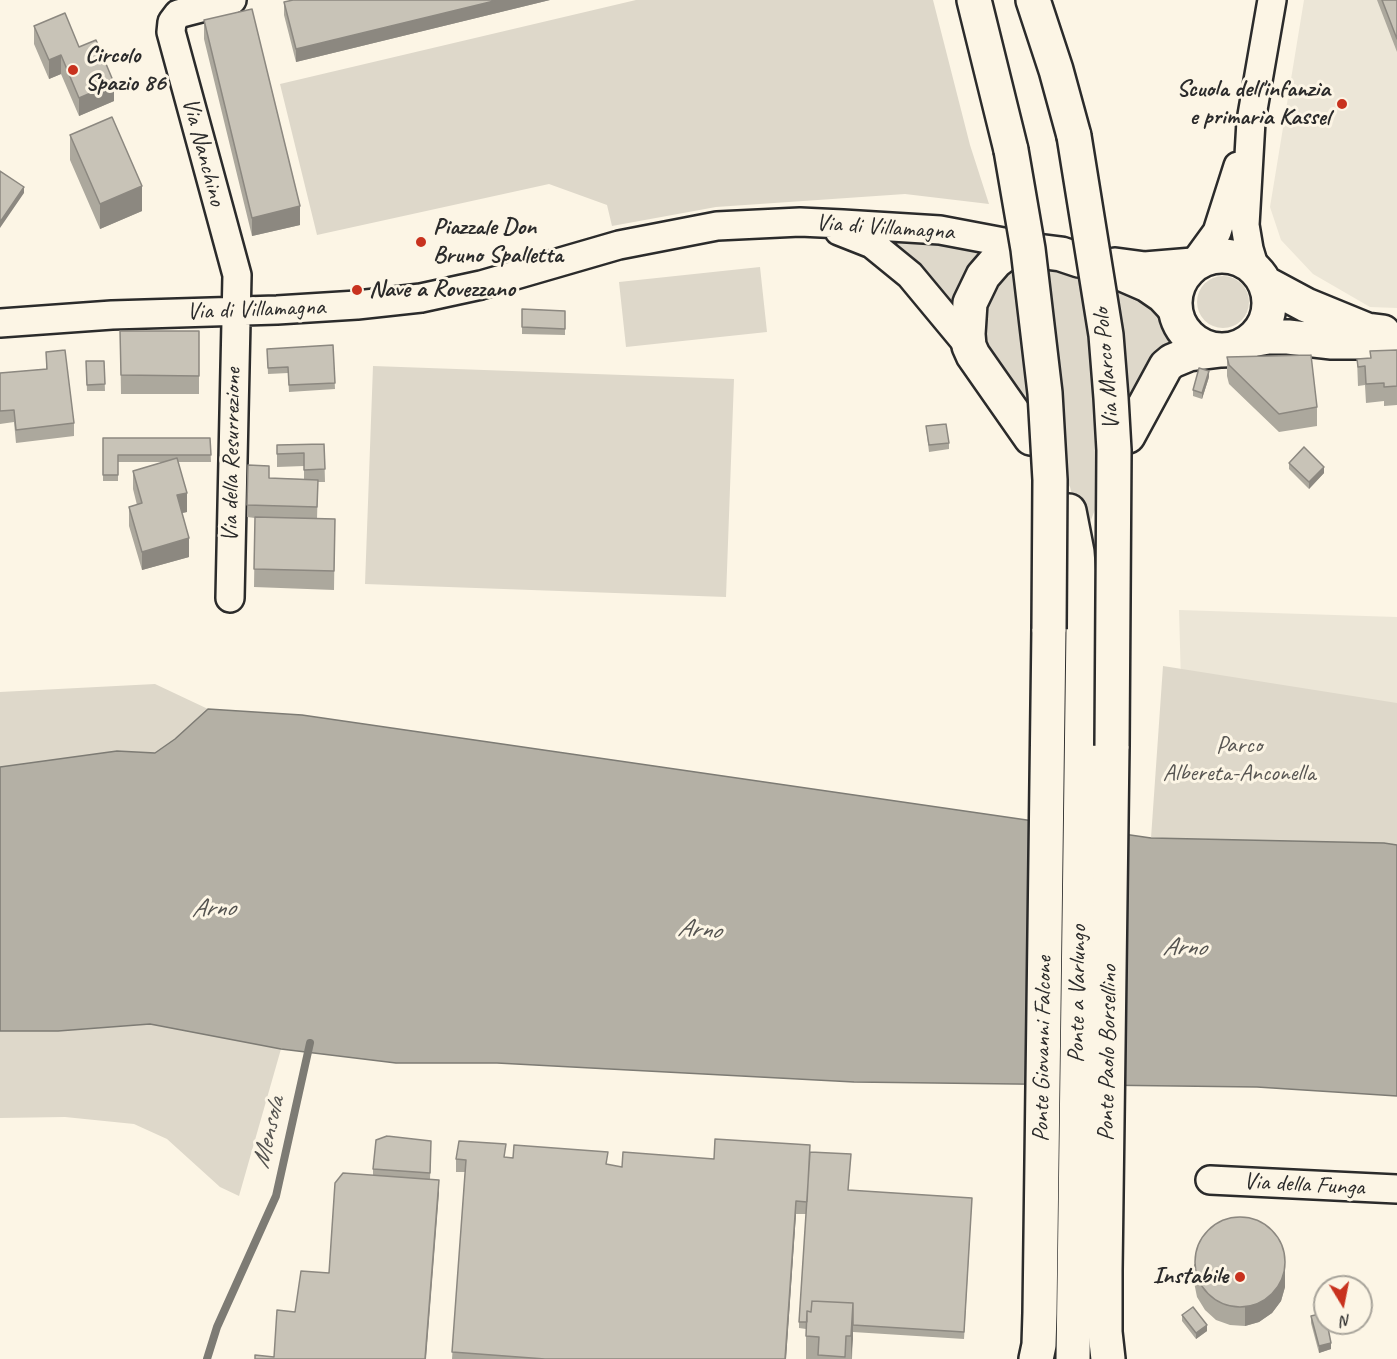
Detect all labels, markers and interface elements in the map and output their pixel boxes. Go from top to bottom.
place label: Circolo Spazio 86 [85,42,166,98]
marker: Circolo Spazio 86 [66,63,80,77]
place label: Scuola dell'infanzia e primaria Kassel [1176,76,1330,132]
street label: Via Nanchino [175,95,231,209]
marker: Scuola dell'infanzia e primaria Kassel [1335,97,1349,111]
street label: Via di Villamagna [815,209,955,247]
place label: Piazzale Don Bruno Spalletta [433,214,563,270]
marker: Piazzale Don Bruno Spalletta [414,235,428,249]
place label: Nave a Rovezzano [369,276,515,304]
marker: Nave a Rovezzano [350,283,364,297]
street label: Via di Villamagna [186,293,326,327]
street label: Via Marco Polo [1087,307,1127,431]
street label: Via della Resurrezione [216,368,248,542]
park label: Parco Albereta-Anconella [1163,732,1315,788]
water label: Arno [191,893,235,925]
water label: Arno [676,913,722,947]
street label: Ponte a Varlungo [1062,925,1094,1063]
water label: Arno [1162,932,1206,964]
street label: Ponte Giovanni Falcone [1027,956,1059,1142]
street label: Ponte Paolo Borsellino [1092,965,1124,1141]
water label: Mensola [246,1094,292,1172]
street label: Via della Funga [1243,1167,1365,1203]
place label: Instabile [1153,1263,1228,1291]
marker: Instabile [1233,1270,1247,1284]
north arrow [1313,1275,1373,1335]
text: N [1339,1310,1352,1331]

